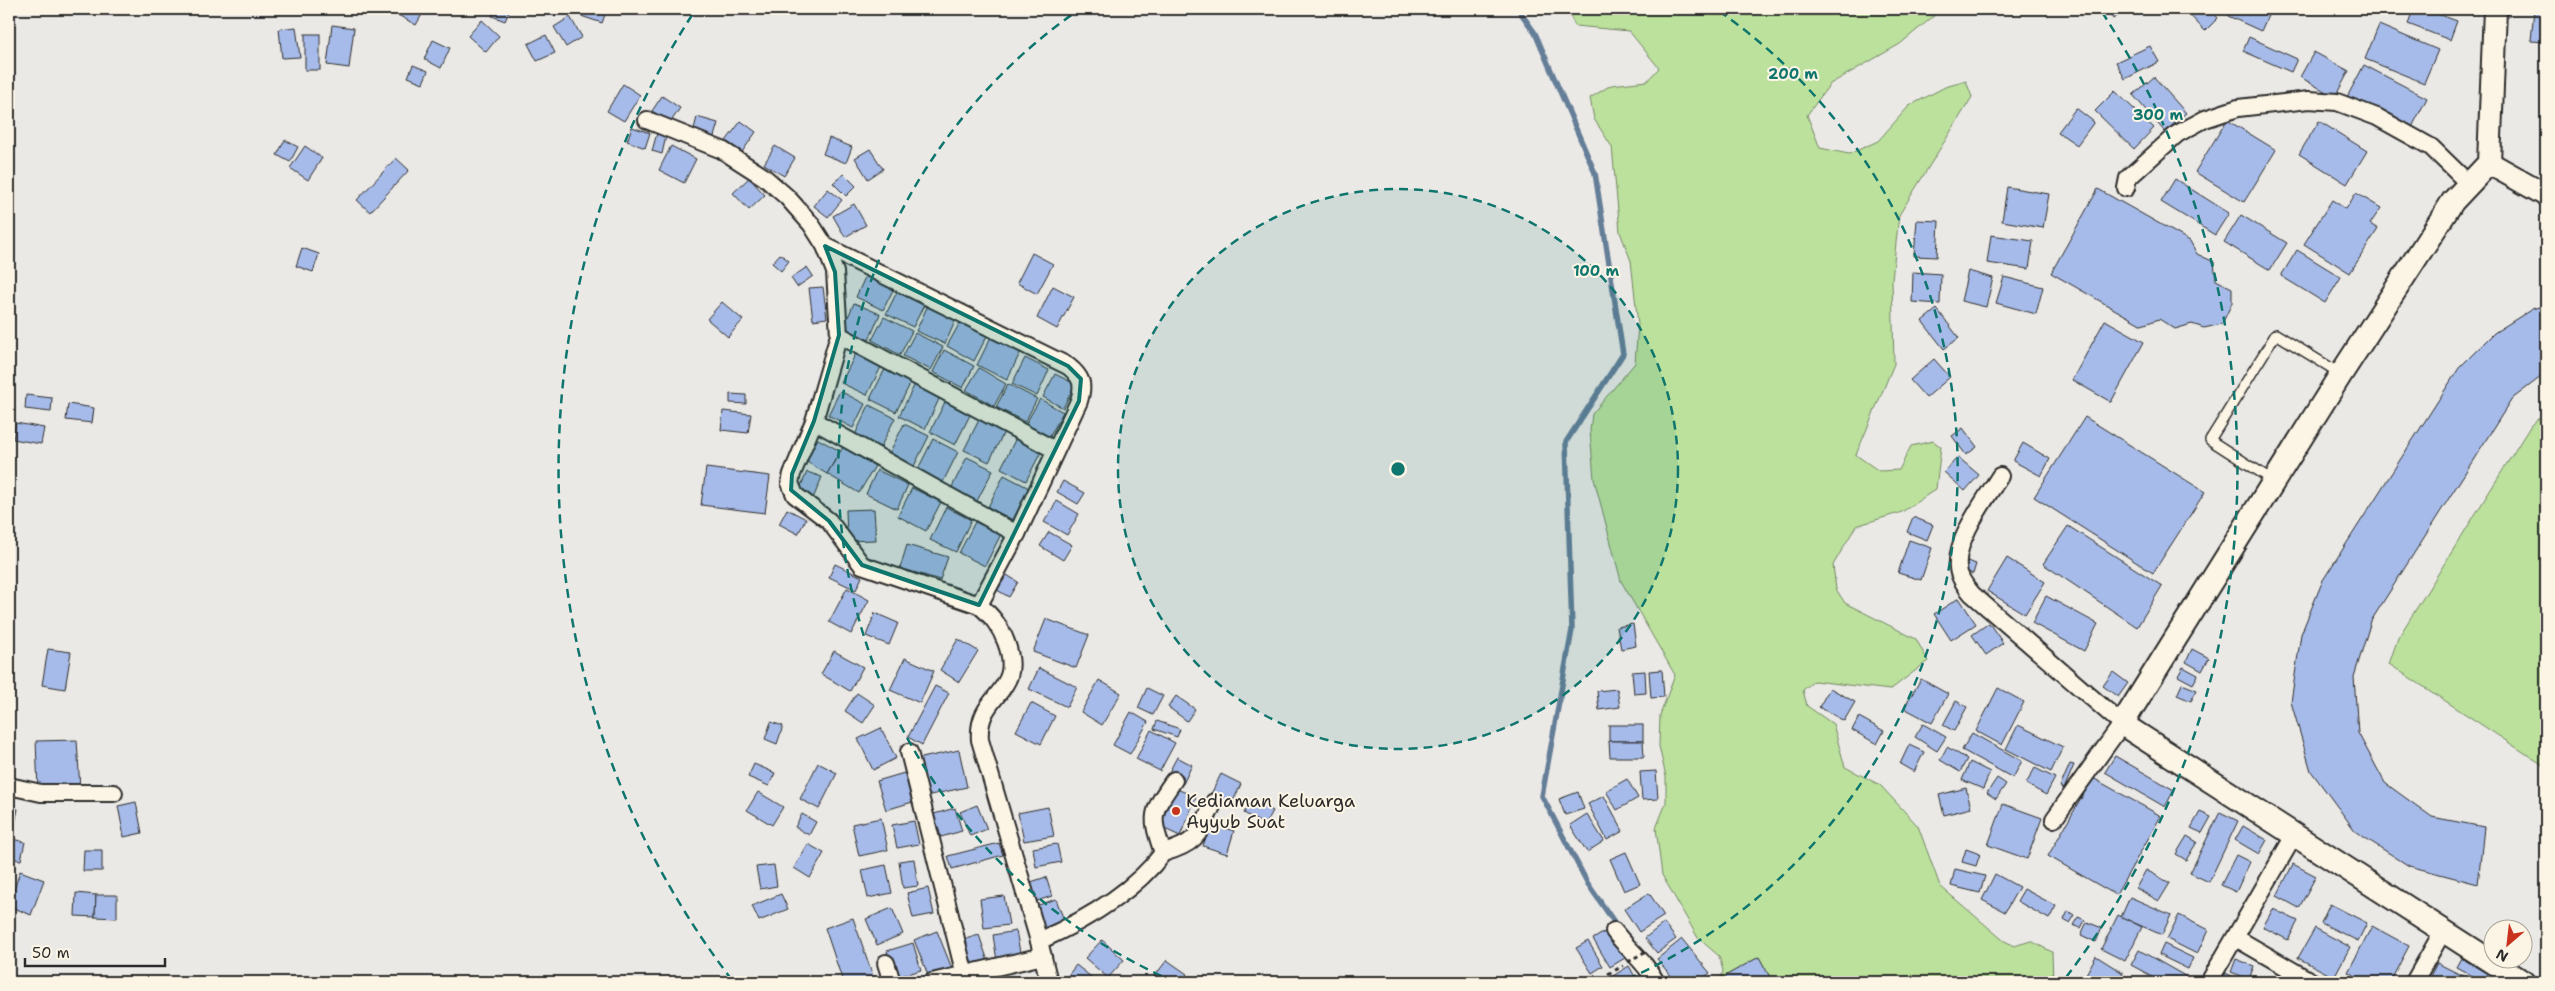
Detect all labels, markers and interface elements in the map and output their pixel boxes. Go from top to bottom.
text: 200 m [1768,64,1818,84]
text: 300 m [2133,105,2183,125]
text: 100 m [1573,261,1619,281]
centre of rings [1389,460,1407,478]
place label: Kediaman Keluarga Ayyub Suat [1186,789,1355,834]
marker: Kediaman Keluarga Ayyub Suat [1170,805,1182,817]
north arrow [2482,918,2532,968]
scale bar [25,936,165,968]
text: 50 m [32,943,70,963]
text: N [2493,945,2511,966]

